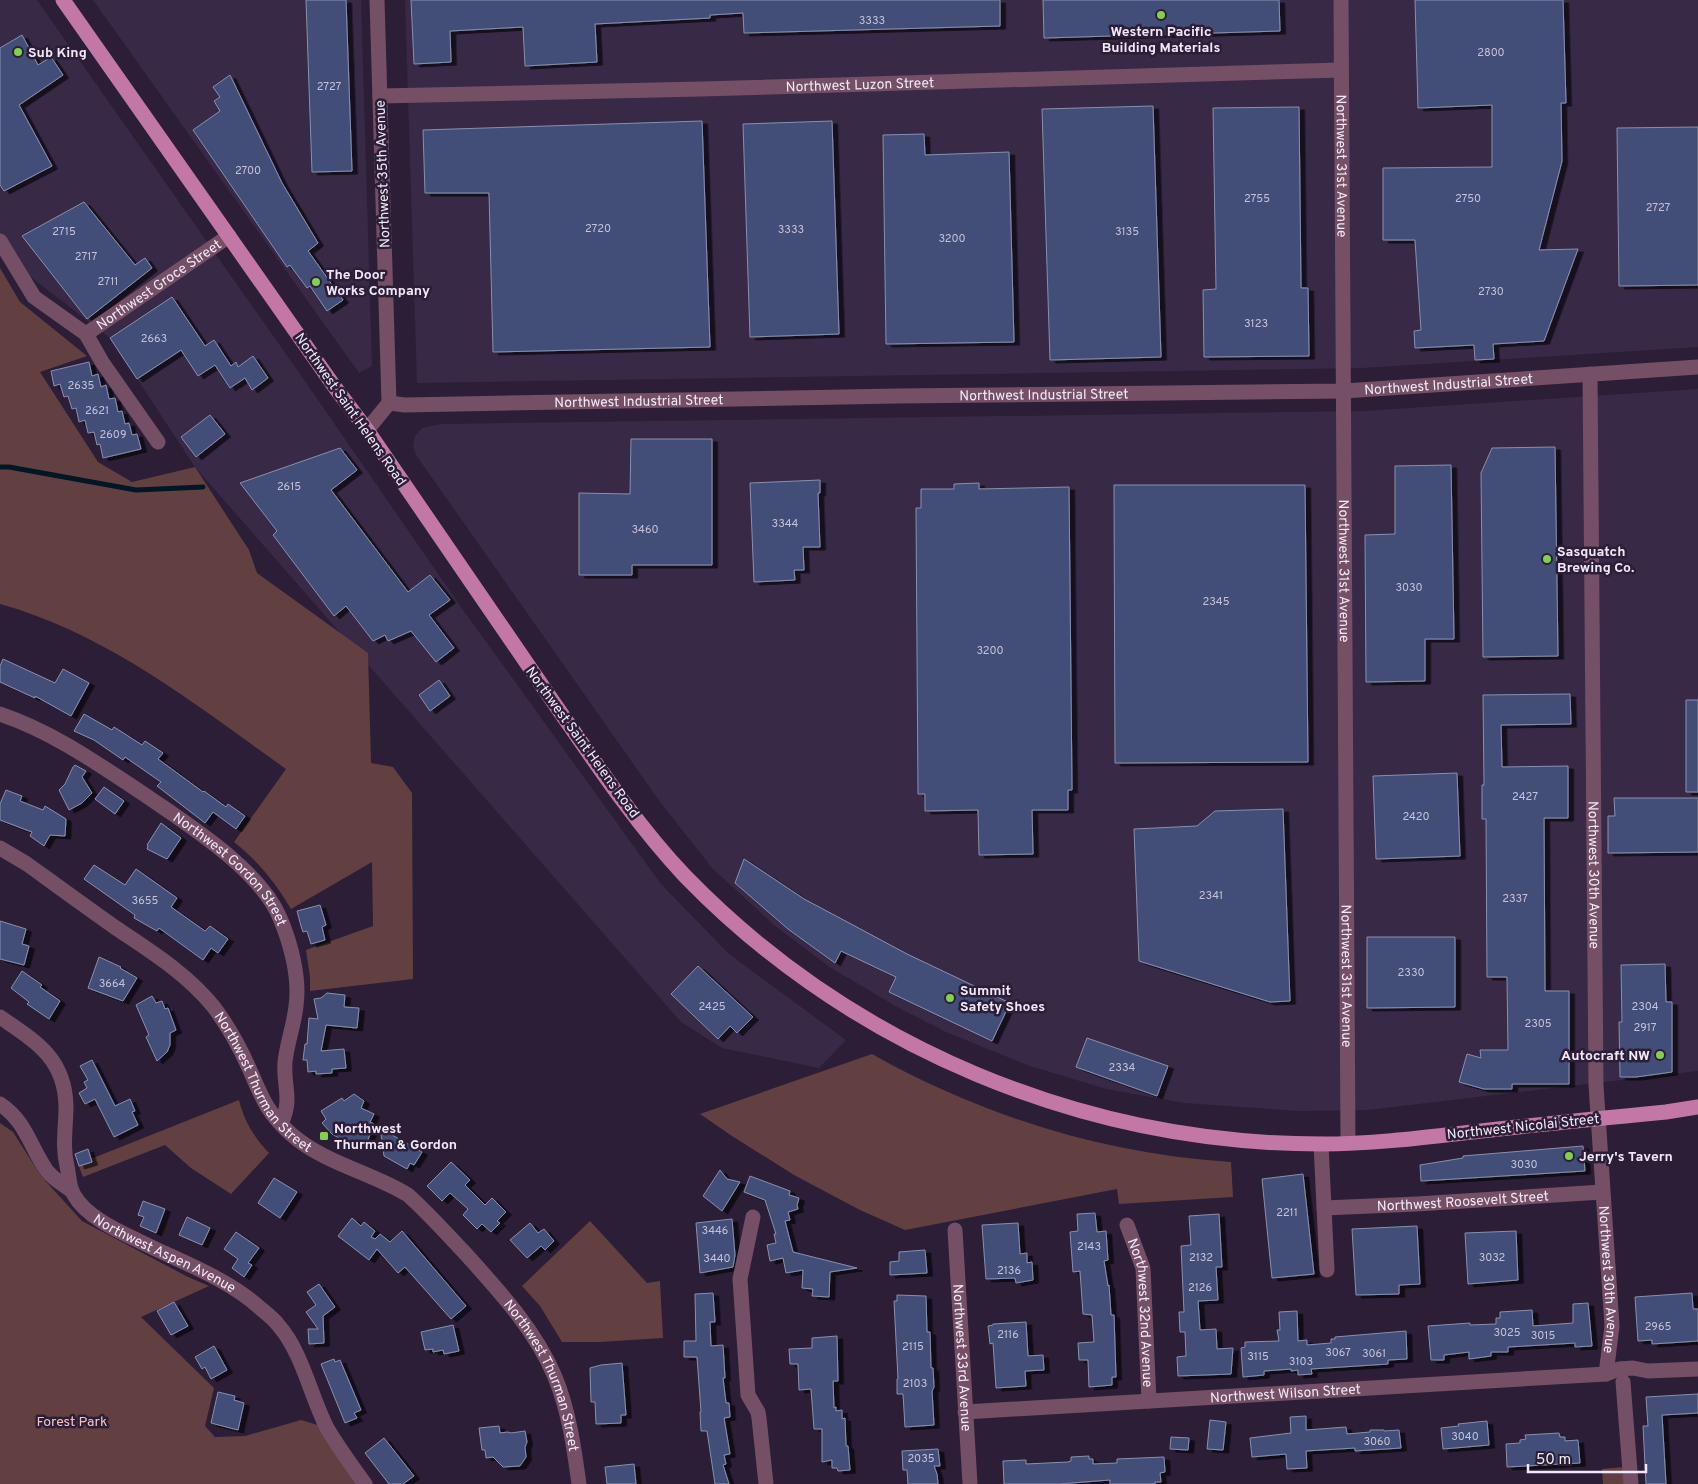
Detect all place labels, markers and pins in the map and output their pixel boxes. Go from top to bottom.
marker: Western Pacific Building Materials [1155,9,1167,21]
place label: Western Pacific Building Materials [1102,24,1220,57]
place label: Sub King [28,45,87,62]
marker: Sub King [12,46,24,58]
place label: The Door Works Company [326,267,430,300]
marker: The Door Works Company [310,276,322,288]
place label: Sasquatch Brewing Co. [1557,544,1634,577]
marker: Sasquatch Brewing Co. [1541,553,1553,565]
place label: Summit Safety Shoes [960,983,1045,1016]
marker: Summit Safety Shoes [944,992,956,1004]
place label: Autocraft NW [1561,1048,1650,1065]
marker: Autocraft NW [1654,1049,1666,1061]
place label: Northwest Thurman & Gordon [334,1121,457,1154]
marker: Northwest Thurman & Gordon [318,1130,330,1142]
place label: Jerry's Tavern [1579,1149,1673,1166]
marker: Jerry's Tavern [1563,1150,1575,1162]

